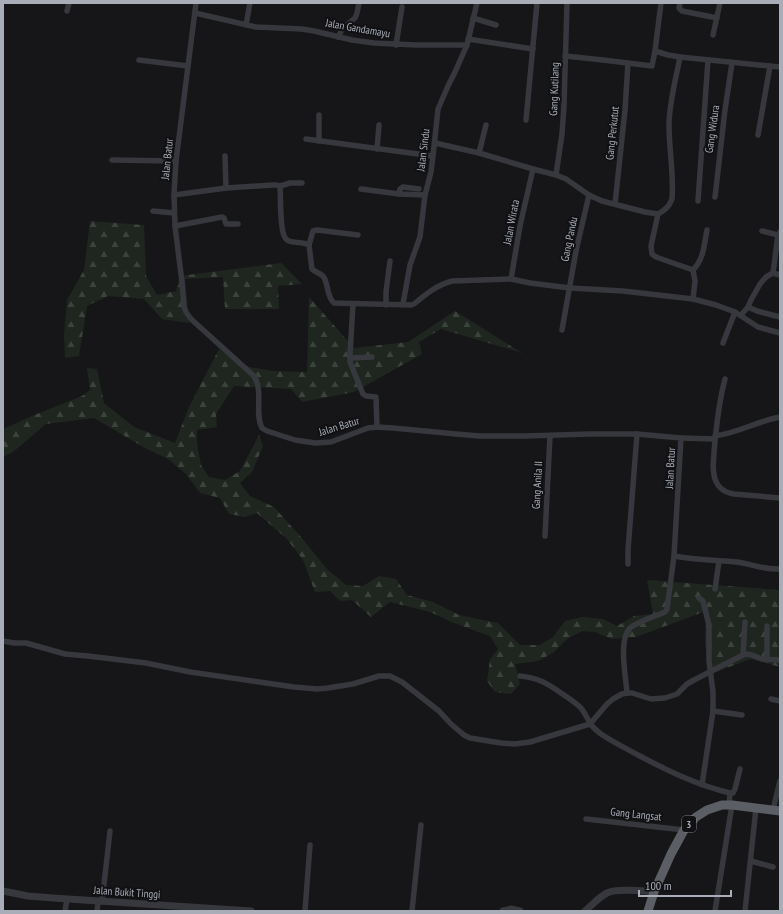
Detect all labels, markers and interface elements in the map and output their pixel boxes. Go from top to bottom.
street label: Jalan Gandamayu [324,15,392,41]
street label: Gang Kutilang [546,62,562,116]
street label: Gang Widura [702,104,722,154]
street label: Gang Perkutut [602,106,622,160]
street label: Jalan Sindu [413,128,433,173]
street label: Jalan Batur [158,138,176,181]
street label: Jalan Wirata [500,198,522,247]
street label: Gang Pandu [557,215,581,263]
street label: Jalan Batur [316,413,361,439]
street label: Jalan Batur [662,447,678,490]
street label: Gang Anila II [529,461,545,509]
street label: Gang Langsat [610,804,662,824]
road number: 3 [682,816,696,832]
scale bar [639,872,731,898]
text: 100 m [645,878,672,893]
street label: Jalan Bukit Tinggi [92,883,161,901]

